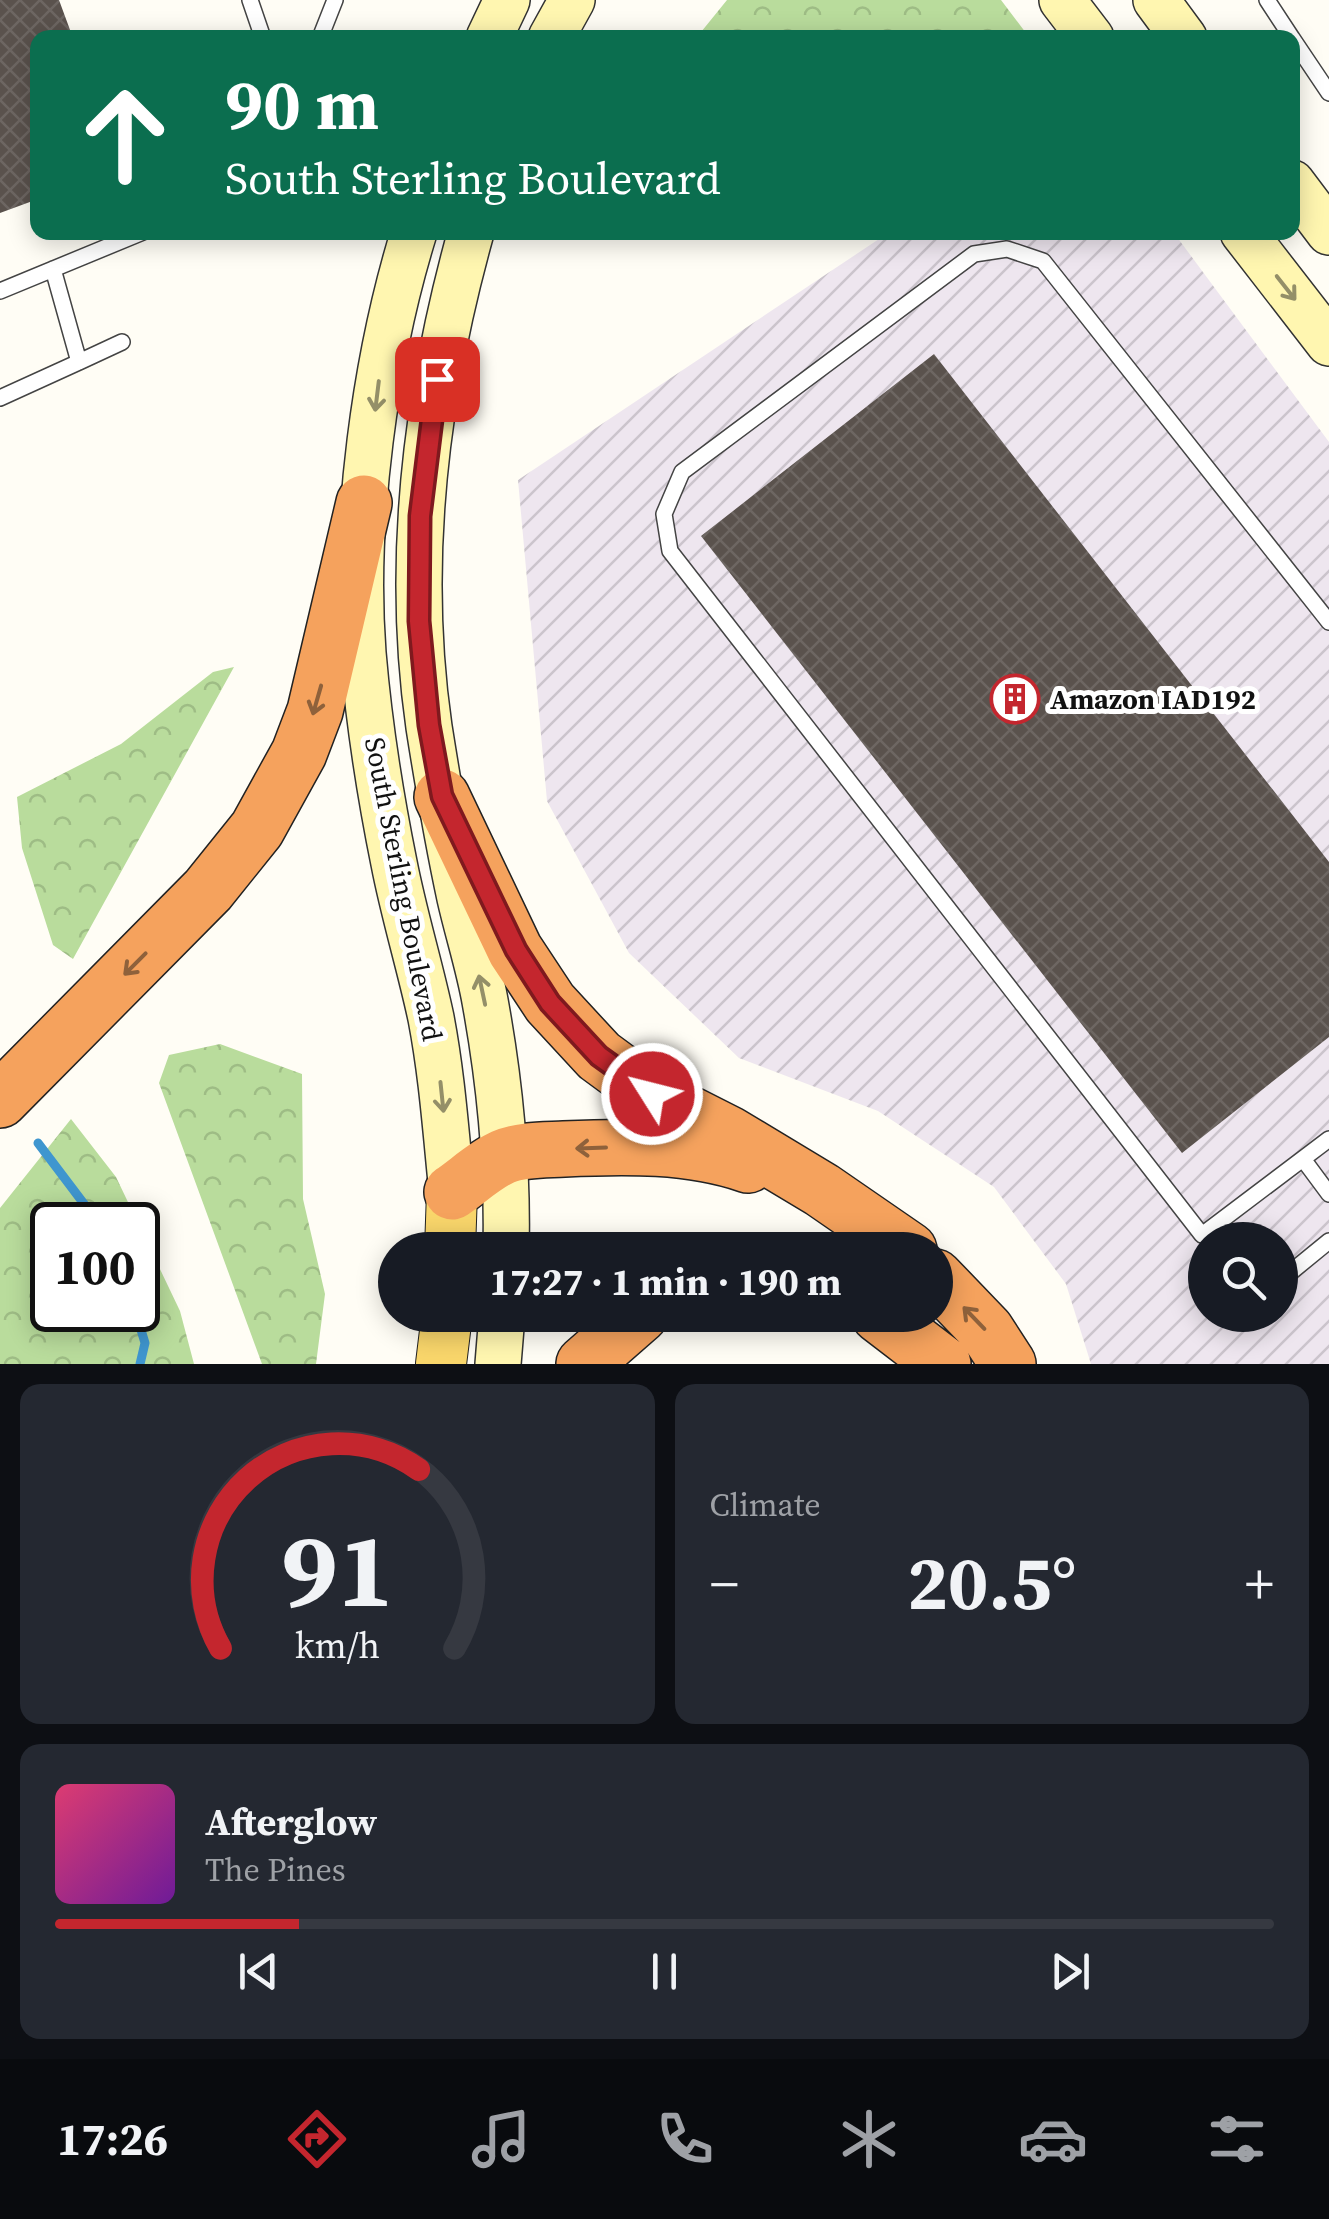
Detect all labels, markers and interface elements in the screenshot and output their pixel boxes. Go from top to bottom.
text: 90 m [225,56,379,152]
icon: ahead [60,70,190,200]
text: South Sterling Boulevard [225,147,721,209]
one-way arrow [1275,274,1296,301]
pin [395,337,480,422]
icon: arrive [410,352,465,407]
one-way arrow [367,379,386,411]
building icon: Amazon IAD192 [989,673,1041,725]
place label: Amazon IAD192 [1050,680,1256,718]
one-way arrow [307,684,325,715]
street label: South Sterling Boulevard [356,734,452,1044]
one-way arrow [123,951,147,975]
one-way arrow [472,975,490,1007]
position arrow [600,1042,704,1146]
one-way arrow [433,1081,452,1113]
one-way arrow [575,1139,607,1158]
speed limit sign: 100 [30,1202,160,1332]
map controls [1188,1222,1298,1332]
button: search [1188,1222,1298,1332]
text: 17:27 · 1 min · 190 m [489,1256,842,1308]
one-way arrow [962,1307,986,1331]
text: Climate [710,1483,821,1527]
text: 91 [281,1498,394,1641]
text: 20.5° [907,1531,1076,1634]
text: − [710,1546,739,1621]
text: + [1245,1546,1274,1621]
text: km/h [295,1621,380,1670]
text: Afterglow [205,1796,377,1848]
text: The Pines [205,1848,346,1892]
icon: previous [231,1944,286,1999]
icon: pause [637,1944,692,1999]
icon: next [1043,1944,1098,1999]
icon: directions [282,2104,352,2174]
icon: music [466,2104,536,2174]
icon: phone [650,2104,720,2174]
icon: climate [834,2104,904,2174]
icon: car [1018,2104,1088,2174]
icon: filters [1202,2104,1272,2174]
text: 17:26 [57,2108,168,2170]

